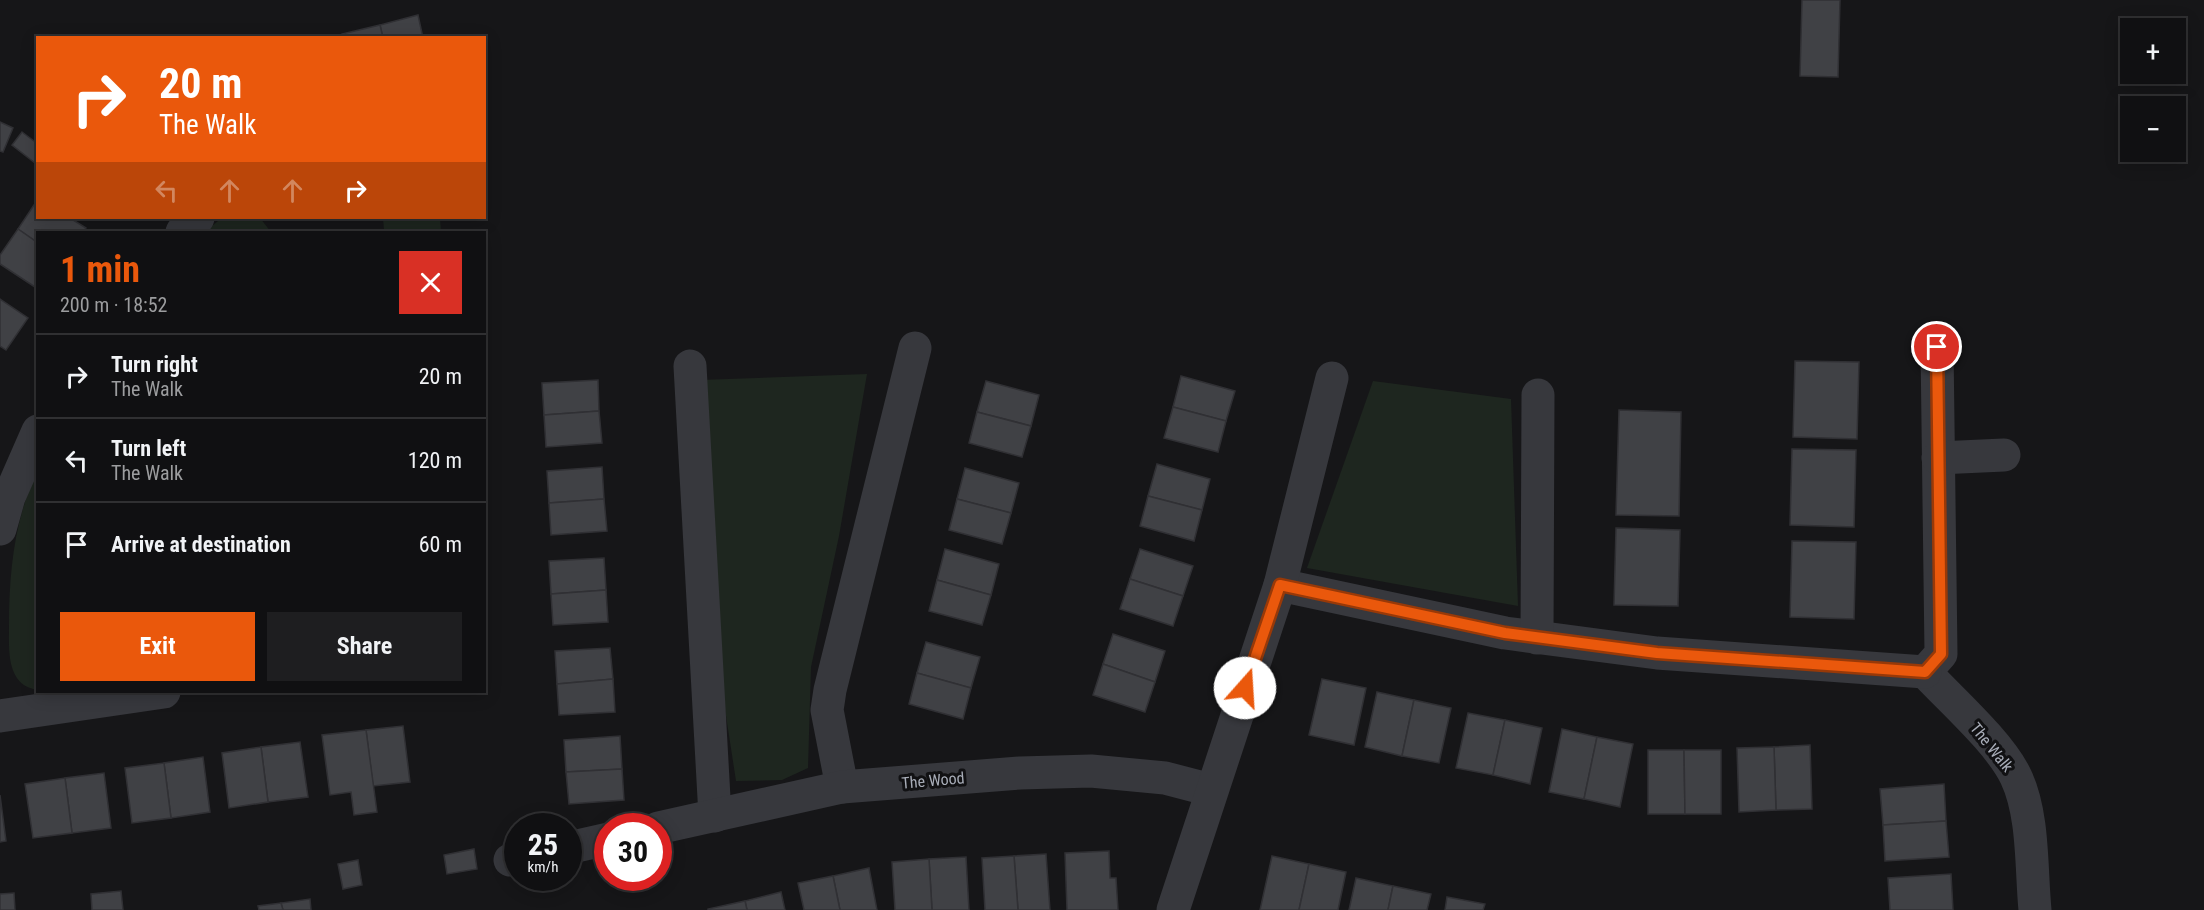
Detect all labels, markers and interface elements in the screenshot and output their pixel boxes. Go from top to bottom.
map controls [2120,18,2186,162]
button: + [2120,18,2186,84]
text: 20 m [159,59,242,108]
icon: right [60,60,138,138]
button: − [2120,96,2186,162]
text: The Walk [159,109,256,141]
icon: left [150,174,183,207]
icon: ahead [213,174,246,207]
icon: ahead [276,174,309,207]
icon: right [339,174,372,207]
text: 1 min [60,249,140,291]
button: close [399,251,462,314]
text: 200 m · 18:52 [60,293,167,317]
pin [1911,321,1962,372]
icon: arrive [1920,330,1953,363]
text: Turn right [111,352,198,377]
icon: right [60,360,93,393]
text: 20 m [419,364,462,389]
text: The Walk [111,377,183,401]
text: Turn left [111,436,186,461]
icon: left [60,444,93,477]
text: 120 m [408,448,462,473]
text: The Walk [111,461,183,485]
icon: arrive [60,528,93,561]
text: Arrive at destination [111,532,291,557]
text: 60 m [419,532,462,557]
button: Exit [60,612,255,681]
button: Share [267,612,462,681]
position arrow [1213,656,1277,720]
street label: The Walk [1966,719,2018,776]
street label: The Wood [901,768,965,793]
speed limit sign: 30 [594,813,672,891]
text: 25 [528,827,558,862]
text: km/h [528,858,558,876]

